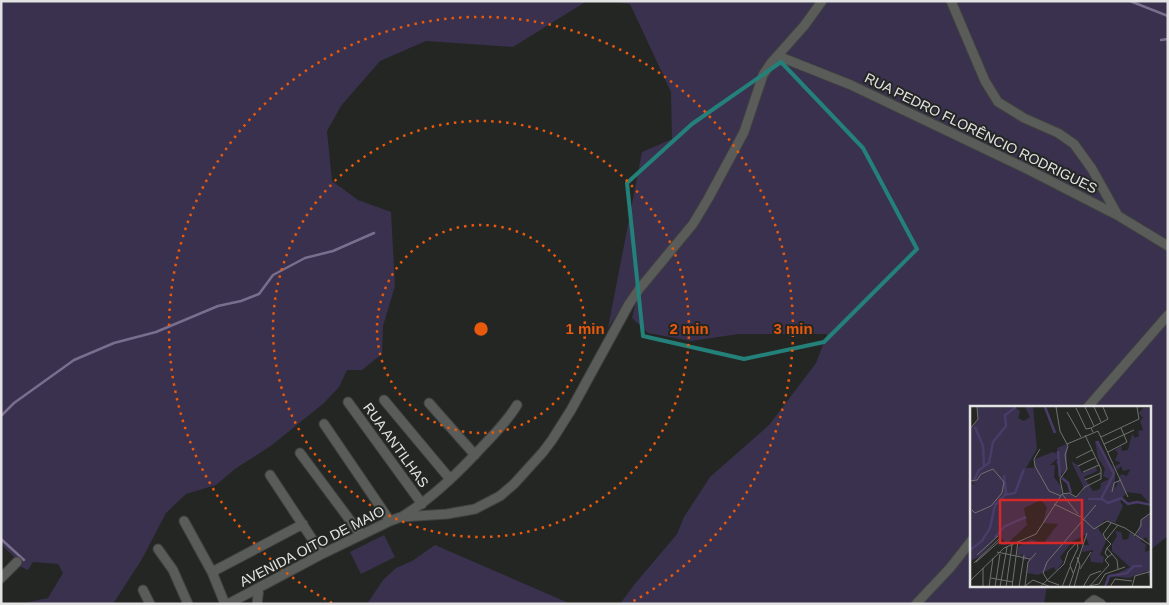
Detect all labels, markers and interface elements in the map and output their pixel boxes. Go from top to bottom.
street label: RUA PEDRO FLORÊNCIO RODRIGUES [862,70,1100,196]
centre of rings [472,320,490,338]
text: 1 min [565,320,605,337]
text: 2 min [669,320,709,337]
text: 3 min [773,320,813,337]
street label: RUA ANTILHAS [360,400,432,490]
inset map [970,406,1152,588]
street label: AVENIDA OITO DE MAIO [237,502,387,590]

